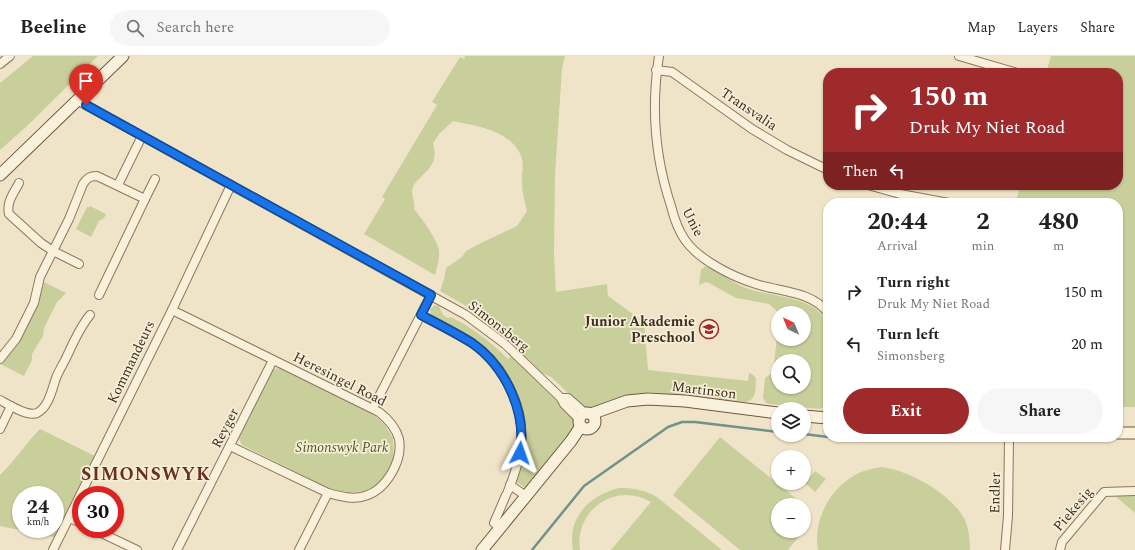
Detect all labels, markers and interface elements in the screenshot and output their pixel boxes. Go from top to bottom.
search box [110,10,390,46]
text: Beeline [20,13,86,42]
text: Search here [156,16,234,39]
icon: search [124,17,146,39]
text: Map [967,17,996,38]
text: Layers [1018,17,1058,38]
text: Share [1080,17,1115,38]
pin [69,64,103,105]
icon: arrive [75,70,97,92]
text: 150 m [909,75,988,118]
street label: Transvalia [716,82,782,136]
icon: right [843,84,895,136]
text: Druk My Niet Road [909,114,1065,141]
text: Then [843,160,878,183]
icon: left [886,160,908,182]
street label: Unie [677,204,709,240]
text: 20:44 [867,204,927,240]
text: 2 [976,204,990,240]
text: 480 [1038,204,1079,240]
text: Arrival [877,236,918,256]
text: min [972,236,994,256]
text: m [1053,236,1064,256]
text: Turn right [877,271,950,294]
icon: right [843,281,865,303]
text: 150 m [1064,281,1103,304]
text: Druk My Niet Road [877,294,990,314]
street label: Simonsberg [464,295,534,357]
north arrow [771,306,811,346]
map controls [771,306,811,538]
place label: Junior Akademie Preschool [585,311,695,348]
street label: Kommandeurs [102,317,160,407]
school or university icon: Junior Akademie Preschool [698,318,720,340]
text: Turn left [877,323,939,346]
icon: left [843,333,865,355]
text: 20 m [1071,333,1103,356]
street label: Heresingel Road [290,346,391,412]
text: Simonsberg [877,346,945,366]
button: search [771,354,811,394]
street label: Martinson [670,376,738,404]
button: Exit [843,388,969,434]
button: Share [977,388,1103,434]
button: layers [771,402,811,442]
street label: Reyger [206,404,244,452]
position arrow [499,432,541,474]
park label: Simonswyk Park [296,437,389,458]
button: + [771,450,811,490]
district label: SIMONSWYK [81,461,211,488]
street label: Endler [984,472,1006,514]
street label: Piekesig [1048,482,1098,536]
speed limit sign: 30 [72,486,124,538]
text: 24 [27,492,49,522]
button: − [771,498,811,538]
text: km/h [27,514,49,530]

